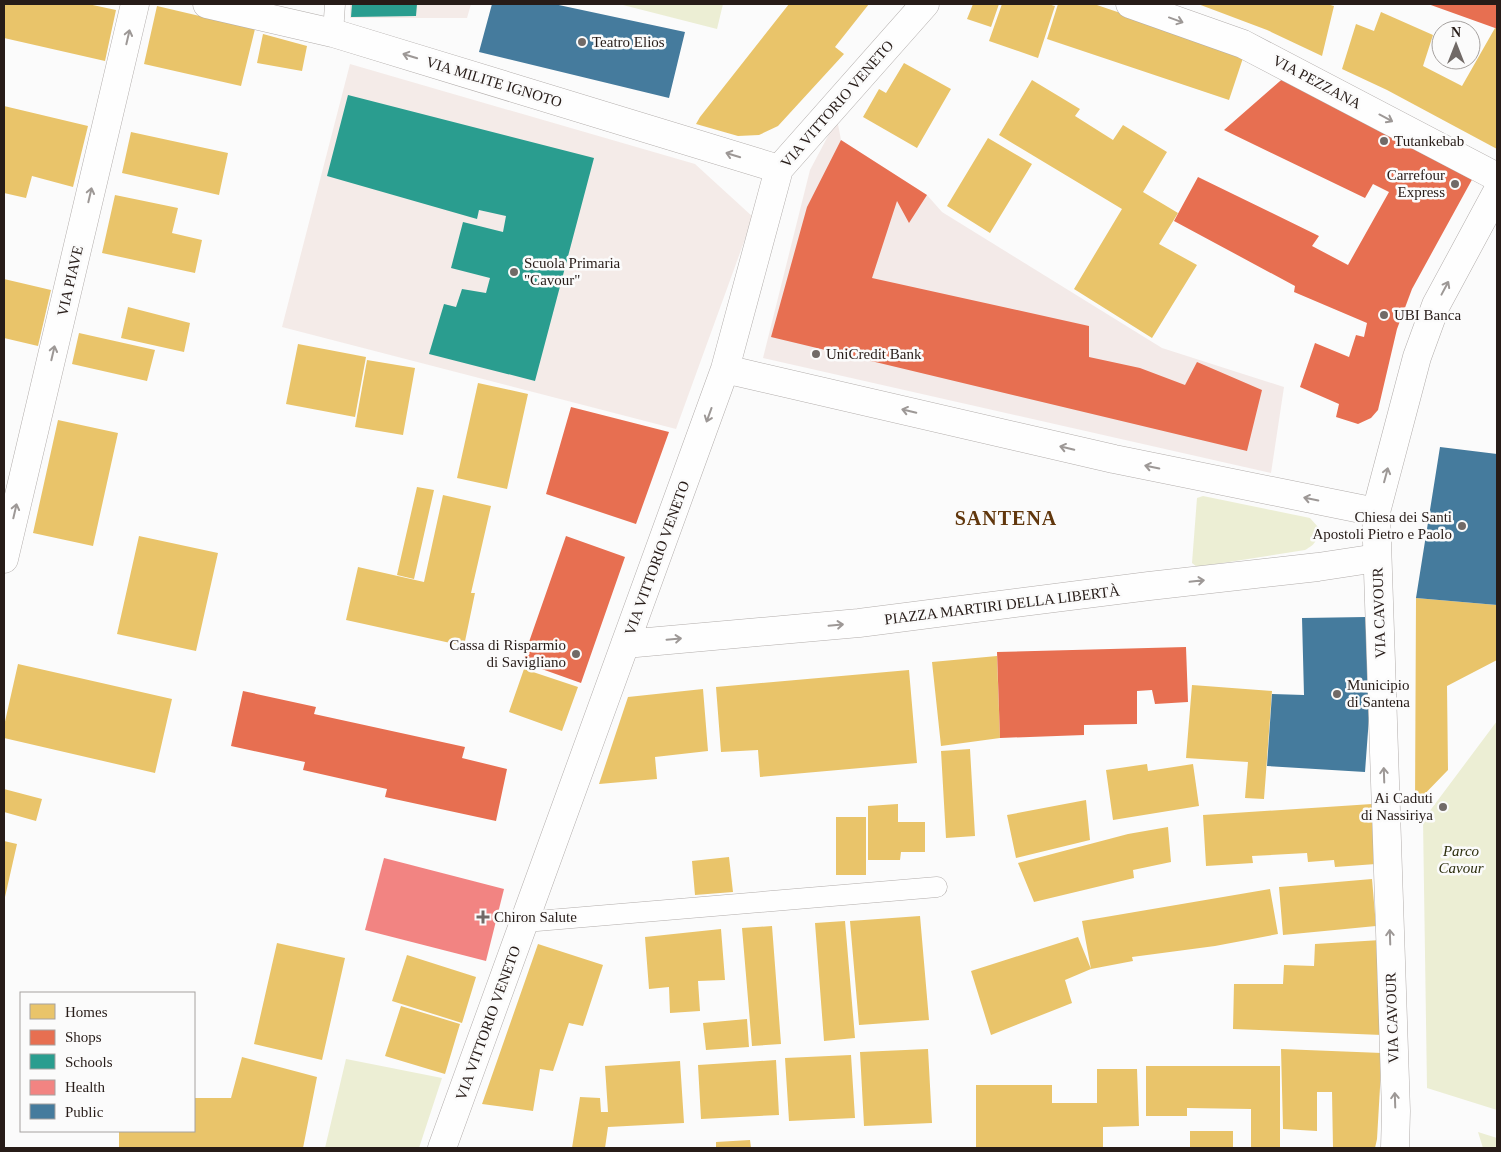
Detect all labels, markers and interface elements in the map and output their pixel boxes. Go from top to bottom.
one-way arrow [1167,16,1183,25]
north arrow [1431,20,1481,70]
text: N [1451,25,1461,40]
one-way arrow [123,29,133,45]
place label: Teatro Elios [592,34,665,50]
marker: Teatro Elios [576,36,588,48]
street label: VIA VITTORIO VENETO [777,37,897,171]
one-way arrow [402,51,418,61]
street label: VIA PEZZANA [1270,52,1364,112]
street label: VIA MILITE IGNOTO [424,54,564,110]
one-way arrow [1378,114,1393,123]
place label: Tutankebab [1394,133,1464,149]
marker: Tutankebab [1378,135,1390,147]
one-way arrow [725,150,741,159]
place label: Carrefour Express [1387,167,1445,200]
marker: Carrefour Express [1449,178,1461,190]
one-way arrow [86,187,95,203]
street label: VIA PIAVE [54,244,86,318]
place label: Scuola Primaria "Cavour" [524,255,621,288]
marker: Scuola Primaria "Cavour" [508,266,520,278]
one-way arrow [1441,281,1451,295]
place label: UBI Banca [1394,307,1461,323]
marker: UBI Banca [1378,309,1390,321]
one-way arrow [48,346,58,362]
place label: UniCredit Bank [826,346,922,362]
marker: UniCredit Bank [810,348,822,360]
one-way arrow [901,406,917,415]
one-way arrow [704,407,713,422]
one-way arrow [1059,443,1075,452]
one-way arrow [1145,461,1161,471]
one-way arrow [1382,468,1391,484]
street label: VIA VITTORIO VENETO [622,479,692,637]
one-way arrow [1304,494,1320,504]
one-way arrow [11,504,20,520]
district label: SANTENA [955,507,1057,529]
place label: Chiesa dei Santi Apostoli Pietro e Paolo [1312,509,1452,542]
marker: Chiesa dei Santi Apostoli Pietro e Paolo [1456,520,1468,532]
street label: VIA CAVOUR [1369,567,1389,659]
one-way arrow [1189,576,1205,586]
street label: PIAZZA MARTIRI DELLA LIBERTÀ [883,583,1121,627]
one-way arrow [827,620,843,630]
one-way arrow [665,635,681,644]
place label: Cassa di Risparmio di Savigliano [449,637,566,670]
marker: Cassa di Risparmio di Savigliano [570,648,582,660]
place label: Municipio di Santena [1347,677,1410,710]
marker: Municipio di Santena [1331,688,1343,700]
one-way arrow [1380,767,1389,783]
place label: Ai Caduti di Nassiriya [1361,790,1433,823]
marker: Ai Caduti di Nassiriya [1437,801,1449,813]
park label: Parco Cavour [1439,843,1484,876]
place label: Chiron Salute [494,909,577,925]
marker: Chiron Salute [476,910,490,924]
one-way arrow [1385,929,1395,946]
street label: VIA VITTORIO VENETO [453,944,523,1102]
street label: VIA CAVOUR [1382,972,1402,1064]
legend [20,992,195,1132]
text: Homes [65,1004,108,1020]
text: Shops [65,1029,102,1045]
text: Schools [65,1054,113,1070]
text: Health [65,1079,105,1095]
one-way arrow [1391,1092,1400,1108]
text: Public [65,1104,104,1120]

